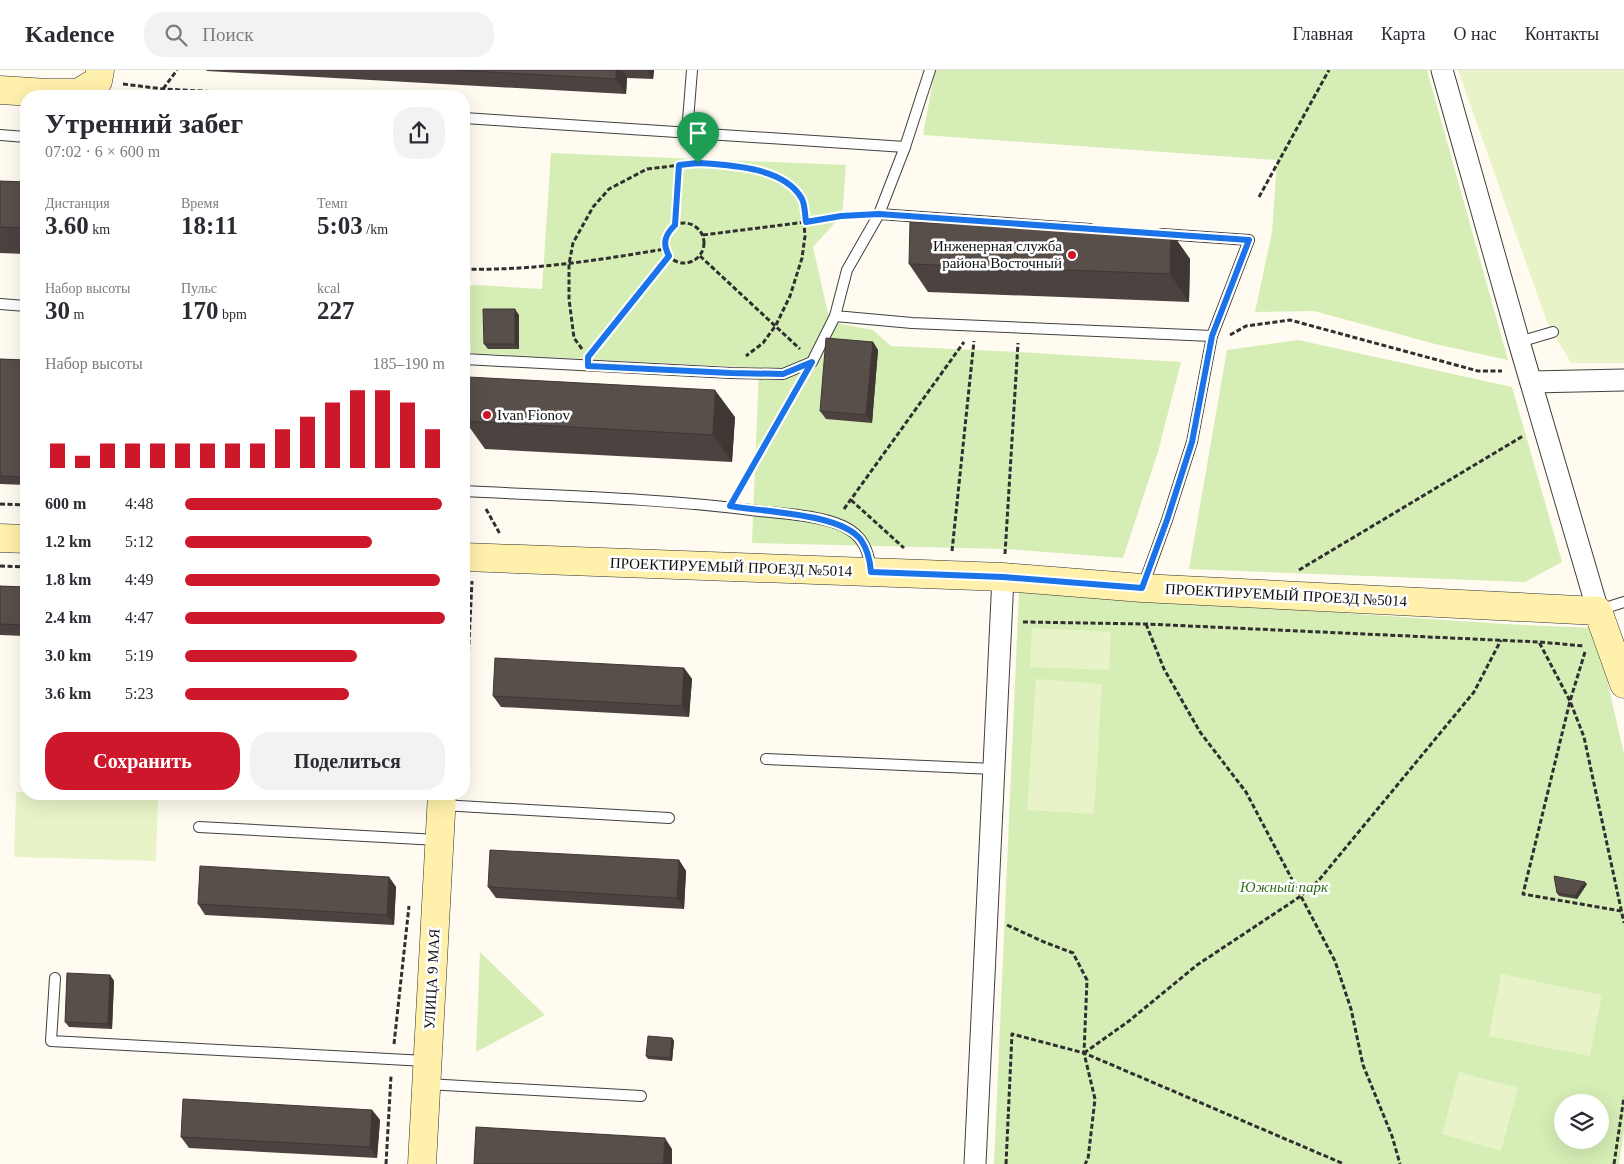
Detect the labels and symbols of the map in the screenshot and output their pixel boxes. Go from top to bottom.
pin [677,112,719,163]
place label: Инженерная служба района Восточный [933,238,1062,271]
marker: Инженерная служба района Восточный [1066,249,1078,261]
place label: Ivan Fionov [497,407,570,423]
marker: Ivan Fionov [481,409,493,421]
street label: ПРОЕКТИРУЕМЫЙ ПРОЕЗД №5014 [610,555,853,579]
street label: ПРОЕКТИРУЕМЫЙ ПРОЕЗД №5014 [1164,581,1408,609]
park label: Южный парк [1239,879,1329,895]
street label: УЛИЦА 9 МАЯ [421,928,443,1030]

